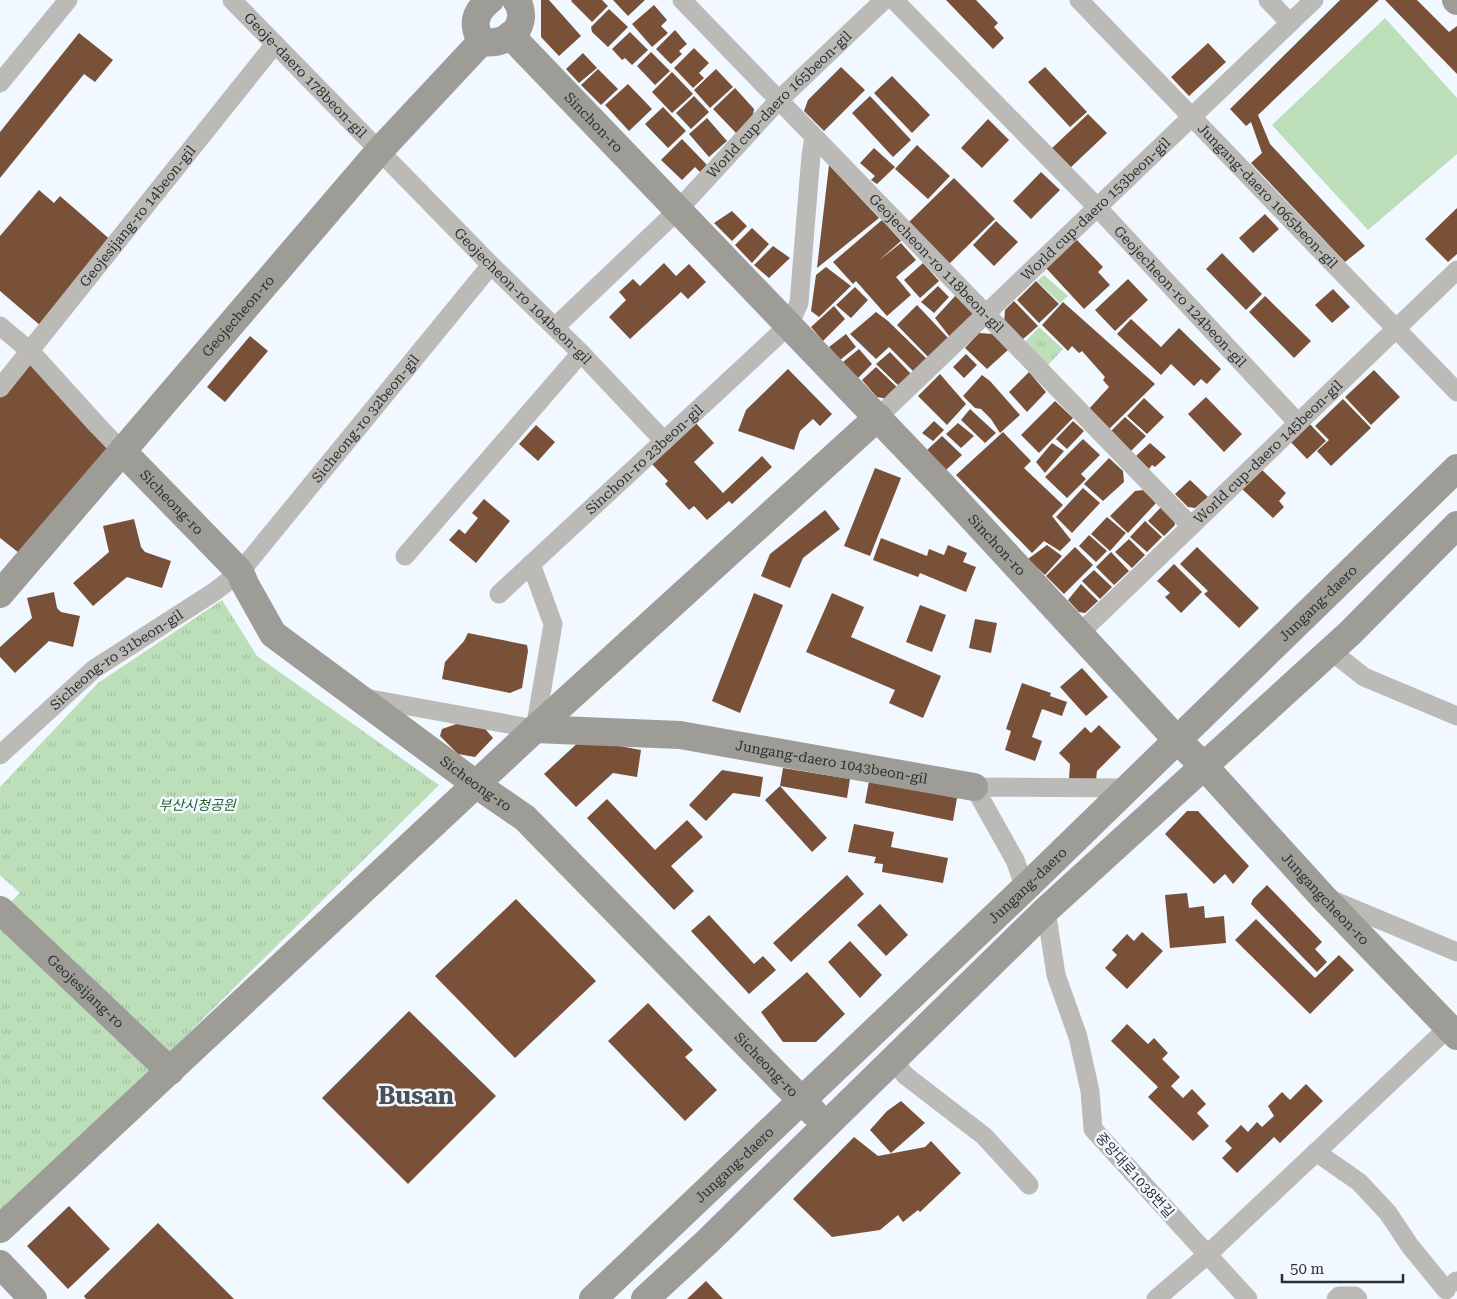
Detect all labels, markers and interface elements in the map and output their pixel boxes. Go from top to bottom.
street label: Geoje-daero 178beon-gil [241,9,370,141]
street label: World cup-daero 165beon-gil [704,27,855,181]
street label: Sinchon-ro [561,89,626,156]
street label: Jungang-daero 1065beon-gil [1194,120,1342,272]
street label: World cup-daero 153beon-gil [1018,134,1174,284]
street label: Geojesijang-ro 14beon-gil [76,142,199,290]
street label: Geojecheon-ro 118beon-gil [866,190,1008,336]
street label: Geojecheon-ro 124beon-gil [1111,223,1250,371]
street label: Geojecheon-ro 104beon-gil [451,224,595,368]
street label: Geojecheon-ro [199,272,277,360]
street label: Sicheong-ro 32beon-gil [308,351,423,486]
street label: World cup-daero 145beon-gil [1191,377,1346,527]
street label: Sinchon-ro 23beon-gil [582,401,706,518]
street label: Sicheong-ro [137,467,207,538]
street label: Sinchon-ro [965,511,1029,579]
street label: Jungang-daero [1276,562,1360,644]
street label: Sicheong-ro 31beon-gil [47,606,186,713]
street label: Jungang-daero 1043beon-gil [734,737,929,787]
street label: Sicheong-ro [437,753,515,814]
park label: 부산시청공원 [158,797,237,813]
street label: Jungang-daero [985,844,1070,927]
street label: Jungangcheon-ro [1279,849,1373,948]
street label: Geojesijang-ro [44,951,127,1031]
street label: Sicheong-ro [731,1029,802,1100]
district label: Busan [378,1082,454,1110]
street label: Jungang-daero [692,1124,777,1206]
street label: 중앙대로1038번길 [1093,1129,1177,1221]
scale bar [1282,1252,1403,1284]
text: 50 m [1290,1260,1325,1278]

